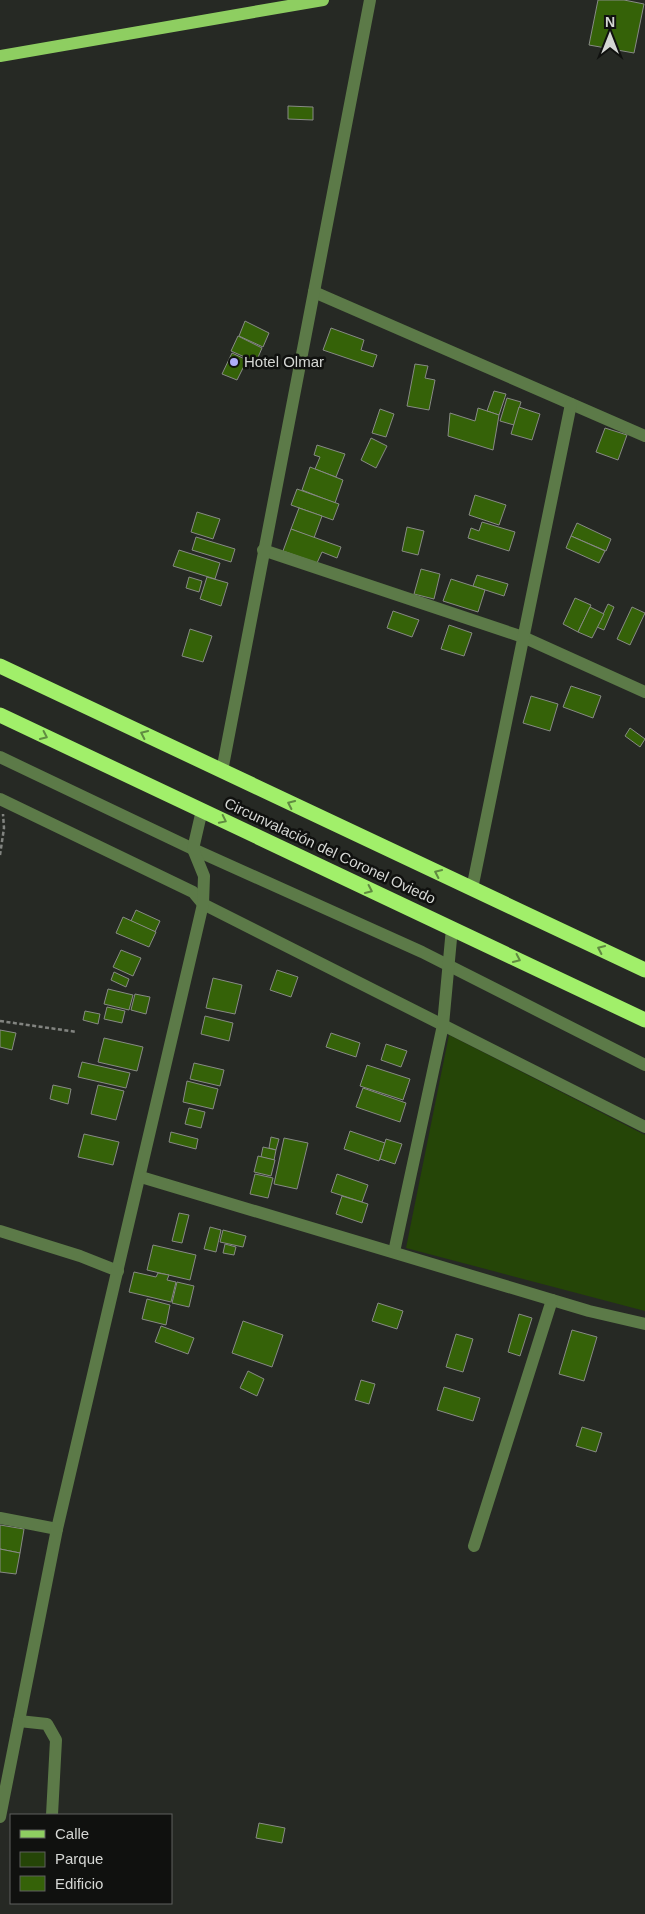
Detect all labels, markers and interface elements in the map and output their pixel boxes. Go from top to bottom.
north arrow [585,10,635,60]
text: N [605,14,615,30]
place label: Hotel Olmar [244,353,324,370]
marker: Hotel Olmar [228,356,240,368]
one-way arrow [39,730,48,740]
one-way arrow [140,730,149,740]
street label: Circunvalación del Coronel Oviedo [222,794,438,907]
one-way arrow [287,799,296,810]
one-way arrow [218,814,227,824]
one-way arrow [434,869,443,879]
one-way arrow [364,884,373,895]
one-way arrow [597,945,606,956]
one-way arrow [512,953,521,963]
legend [10,1814,172,1904]
text: Calle [55,1825,89,1842]
text: Parque [55,1850,103,1867]
text: Edificio [55,1875,103,1892]

